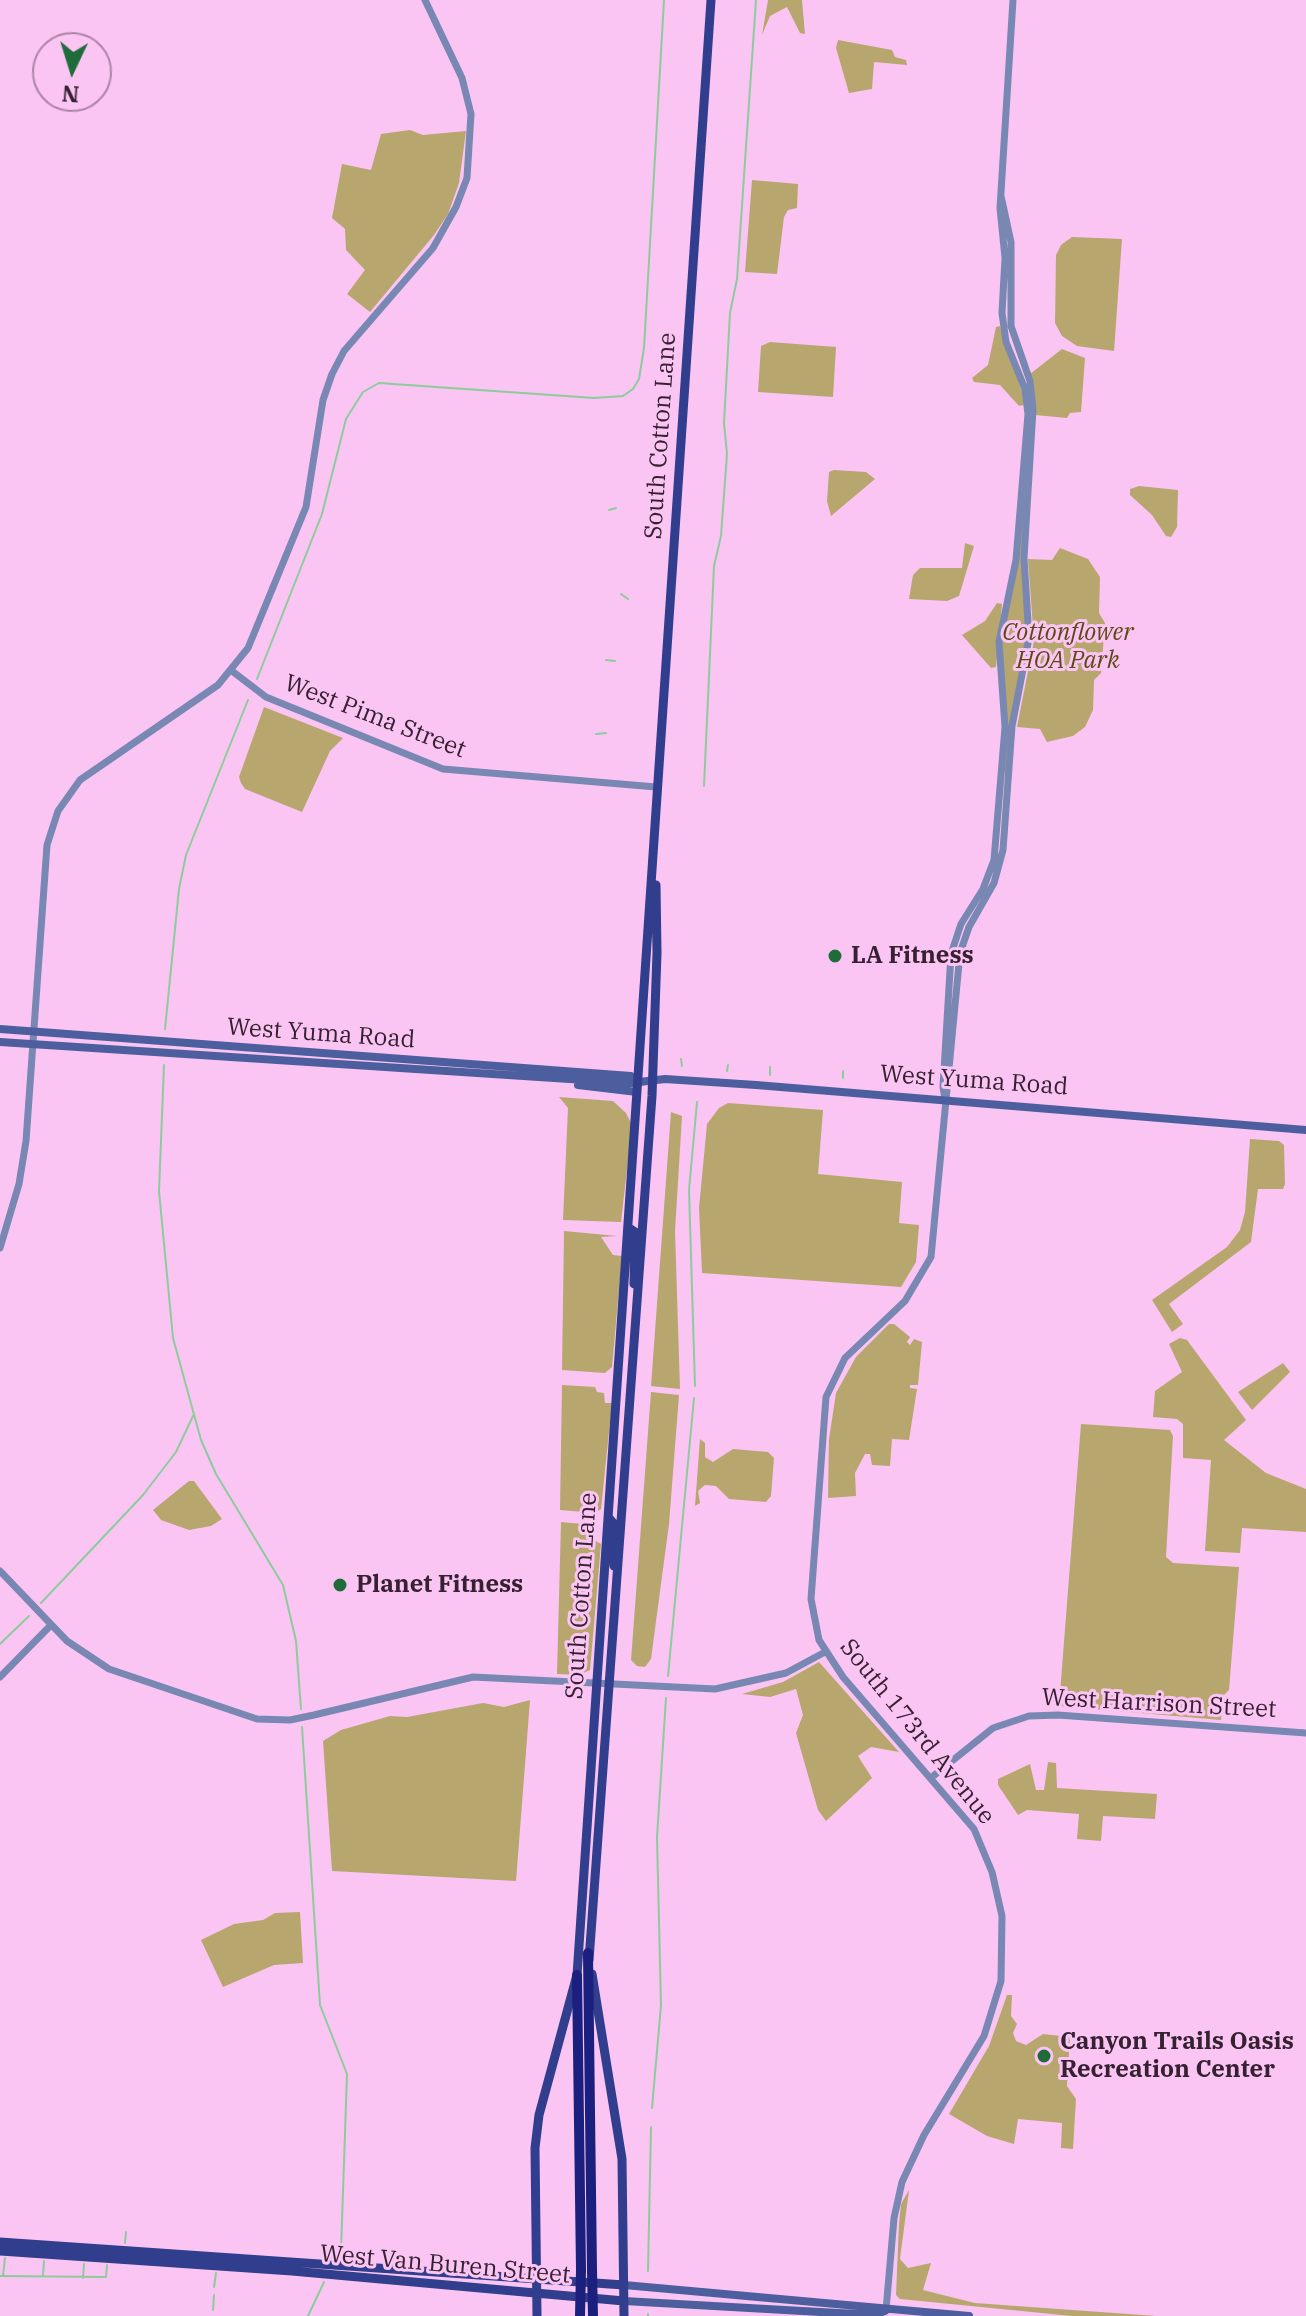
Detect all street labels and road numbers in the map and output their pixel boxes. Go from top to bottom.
street label: South Cotton Lane [639,332,683,540]
street label: West Pima Street [280,669,470,765]
street label: West Yuma Road [226,1013,416,1055]
street label: West Yuma Road [879,1060,1069,1102]
street label: South Cotton Lane [560,1492,604,1700]
street label: South 173rd Avenue [833,1634,1001,1830]
street label: West Harrison Street [1041,1683,1277,1725]
street label: West Van Buren Street [318,2240,572,2290]

